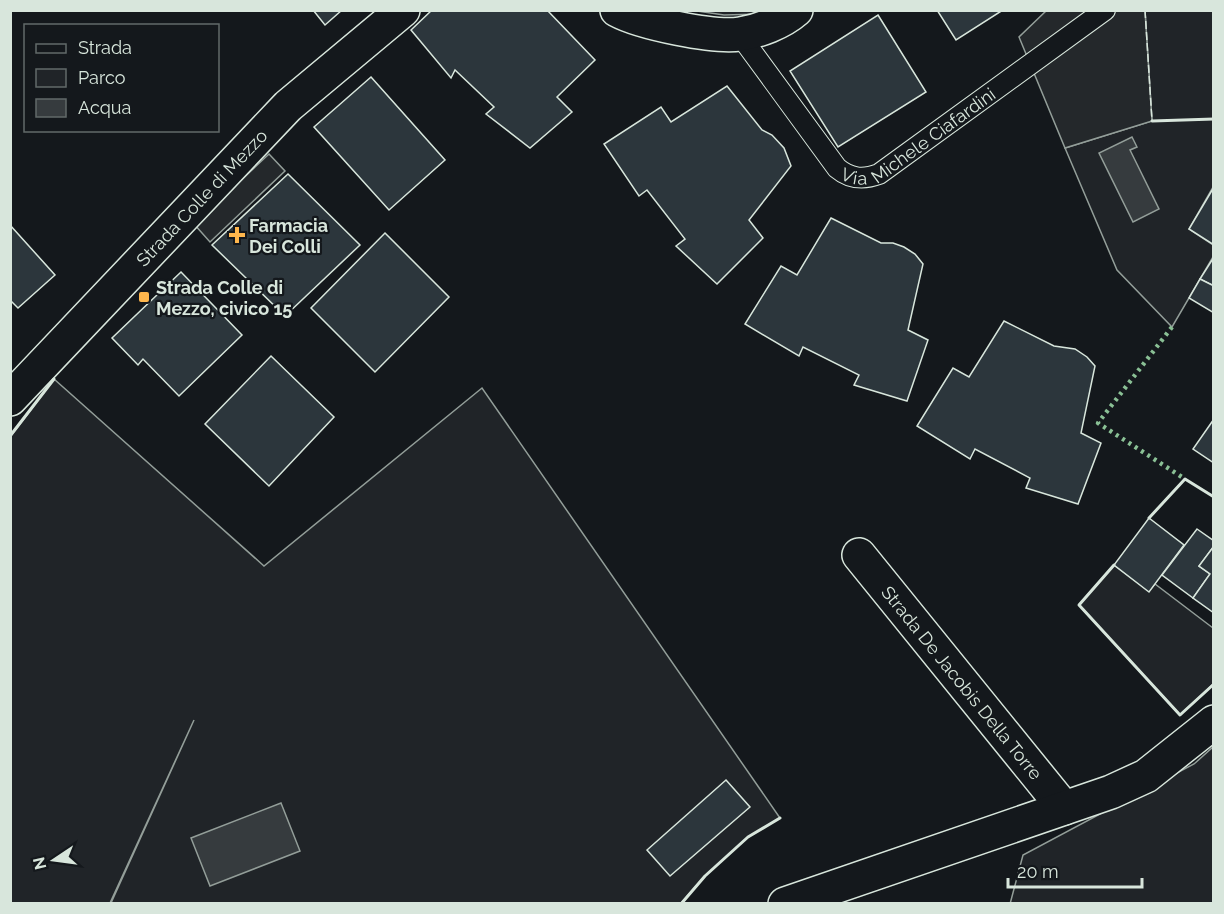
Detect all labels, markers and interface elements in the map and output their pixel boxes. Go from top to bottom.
legend [24,24,219,132]
text: Strada [78,37,132,58]
text: Parco [78,67,126,88]
street label: Via Michele Ciafardini [838,83,999,188]
text: Acqua [78,97,131,118]
street label: Strada Colle di Mezzo [132,124,271,270]
place label: Farmacia Dei Colli [249,215,328,257]
marker: Farmacia Dei Colli [230,228,244,242]
place label: Strada Colle di Mezzo, civico 15 [156,277,292,319]
marker: Strada Colle di Mezzo, civico 15 [137,290,151,304]
street label: Strada De Jacobis Della Torre [878,581,1047,784]
north arrow [24,830,84,890]
scale bar [1008,851,1142,889]
text: N [29,855,51,871]
text: 20 m [1017,861,1059,882]

